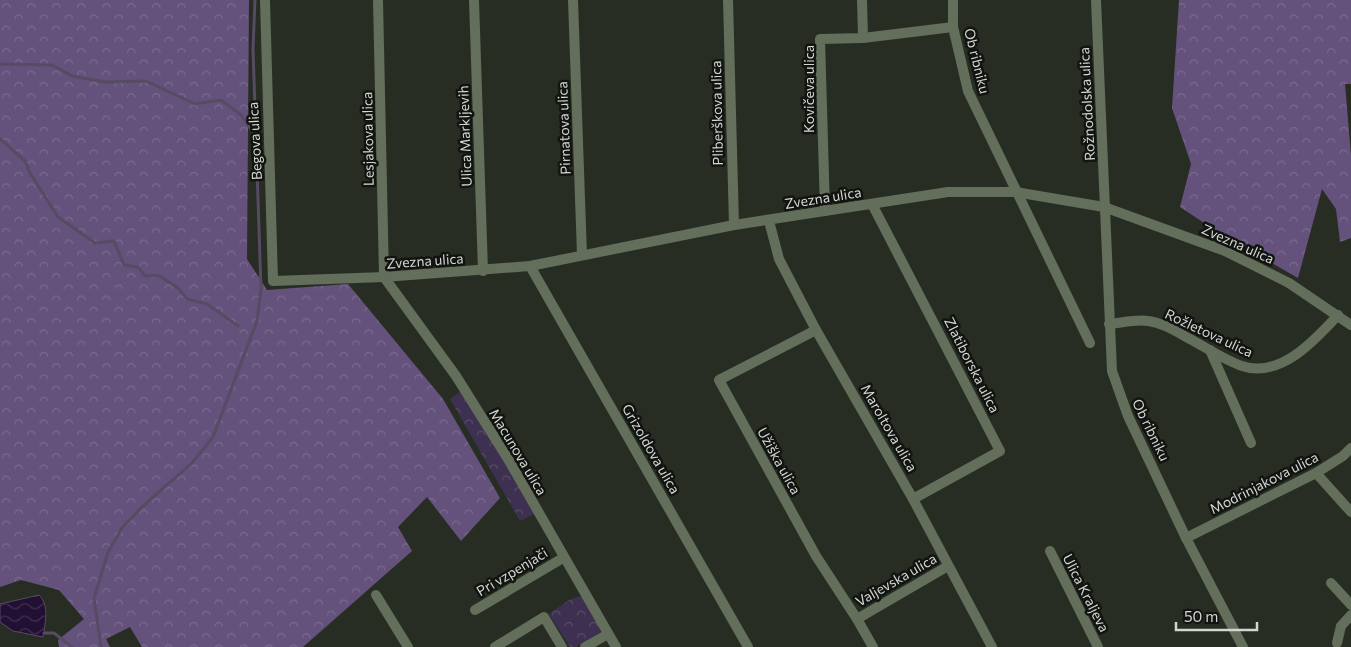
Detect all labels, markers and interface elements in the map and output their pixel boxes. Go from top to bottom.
street label: Ob ribniku [961,26,994,95]
street label: Kovičeva ulica [800,45,817,133]
street label: Rožnodolska ulica [1075,47,1098,161]
street label: Pliberškova ulica [707,60,726,166]
street label: Pirnatova ulica [553,81,574,175]
street label: Ulica Markljevih [454,85,475,187]
street label: Lesjakova ulica [358,92,377,186]
street label: Begova ulica [244,102,265,181]
street label: Zvezna ulica [783,183,862,212]
street label: Zvezna ulica [1199,220,1277,267]
street label: Zvezna ulica [386,249,464,272]
street label: Rožletova ulica [1163,305,1256,360]
street label: Zlatiborska ulica [941,314,1004,415]
street label: Maroltova ulica [858,381,921,474]
street label: Ob ribniku [1129,396,1174,464]
street label: Grizoldova ulica [619,401,684,497]
street label: Macunova ulica [486,405,551,498]
street label: Užiška ulica [754,424,805,497]
street label: Modrinjakova ulica [1207,448,1321,517]
street label: Pri vzpenjači [473,544,550,599]
street label: Valjevska ulica [852,550,939,610]
street label: Ulica Kraljeva [1060,551,1113,635]
scale bar [1176,600,1257,632]
text: 50 m [1184,607,1218,625]

